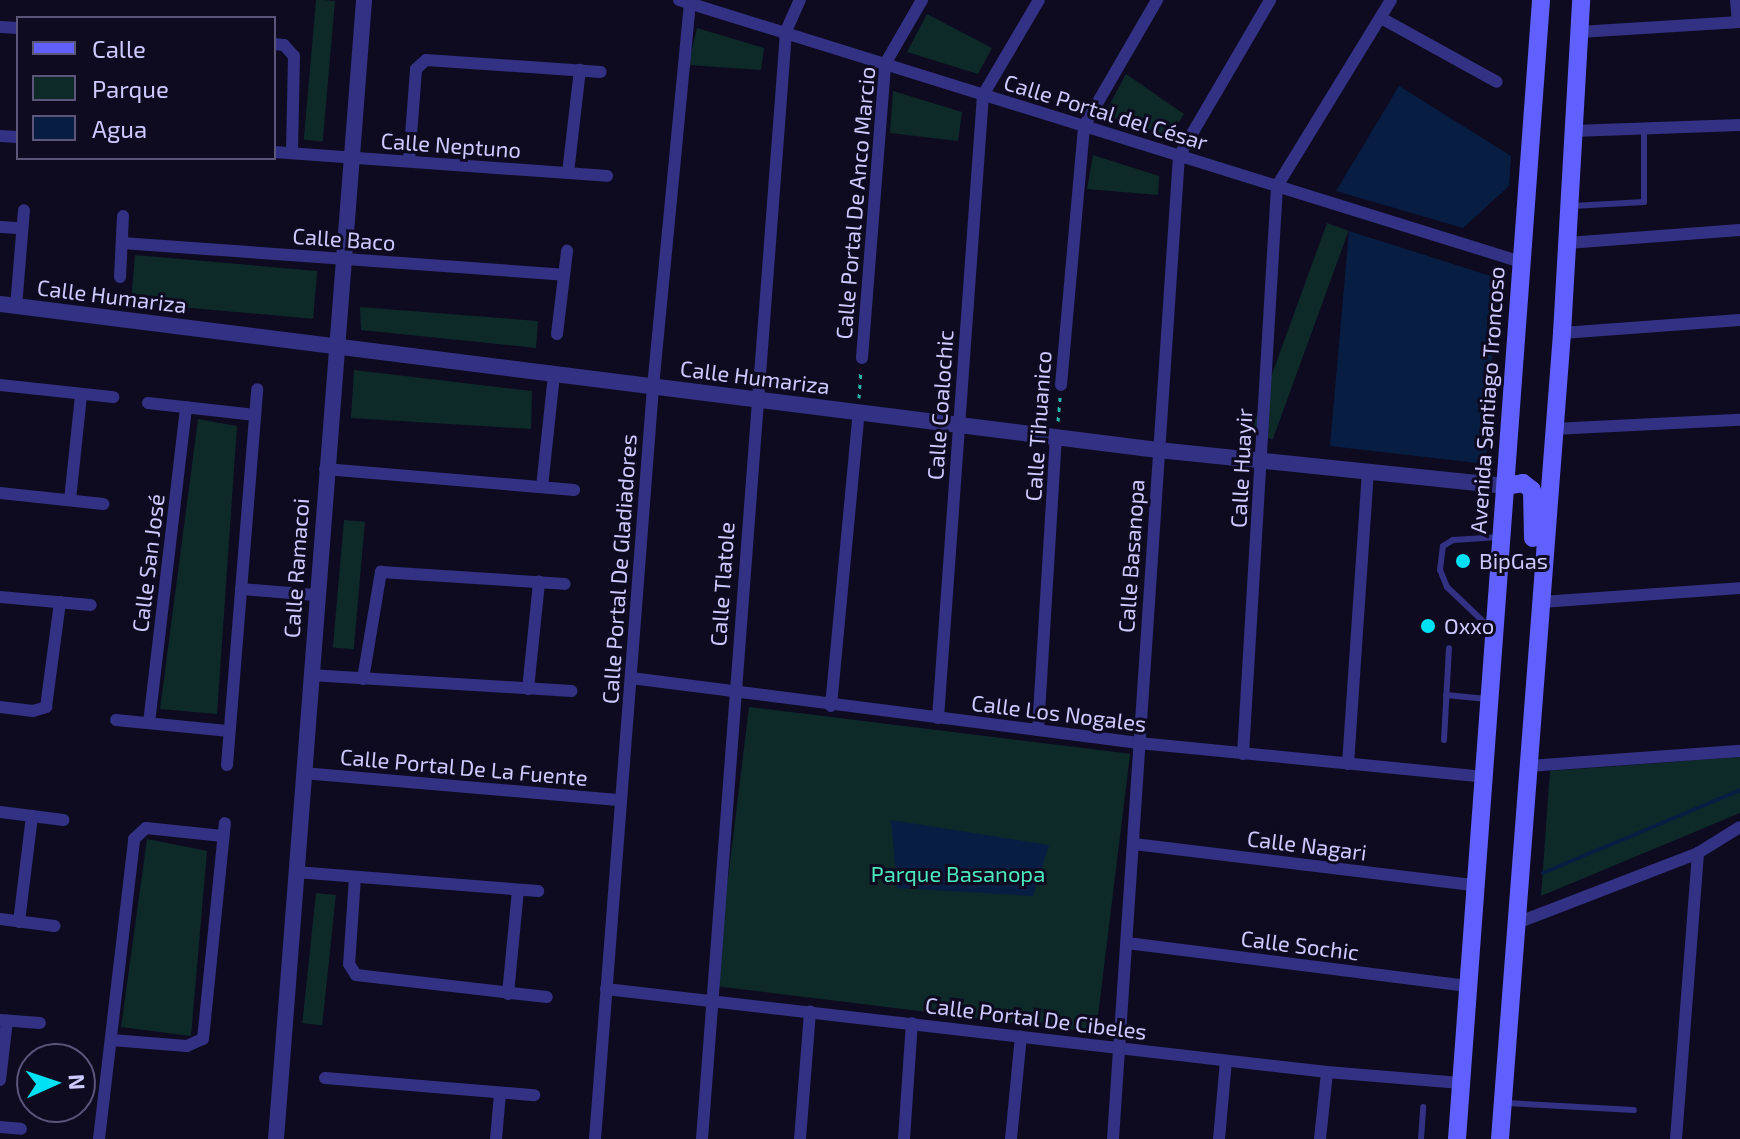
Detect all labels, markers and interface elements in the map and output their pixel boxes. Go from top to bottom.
legend [16,16,276,160]
text: Calle [92,34,146,63]
street label: Calle Portal De Anco Marcio [830,65,880,341]
street label: Calle Portal del César [1000,68,1212,156]
text: Parque [92,74,169,103]
text: Agua [92,114,147,143]
street label: Calle Neptuno [380,127,522,163]
street label: Calle Baco [292,222,396,256]
street label: Avenida Santiago Troncoso [1464,265,1510,535]
street label: Calle Humariza [36,274,188,318]
street label: Calle Coalochic [922,329,958,481]
street label: Calle Tihuanico [1020,350,1056,502]
street label: Calle Humariza [679,355,831,399]
street label: Calle Huayir [1225,408,1257,528]
street label: Calle Portal De Gladiadores [596,433,642,705]
street label: Calle Basanopa [1112,479,1150,633]
street label: Calle San José [126,492,170,634]
street label: Calle Ramacoi [278,497,314,639]
street label: Calle Tlatole [704,521,740,647]
place label: BipGas [1479,548,1548,574]
marker: BipGas [1454,552,1472,570]
place label: Oxxo [1444,613,1494,639]
marker: Oxxo [1419,617,1437,635]
street label: Calle Los Nogales [970,689,1148,737]
street label: Calle Portal De La Fuente [339,743,589,791]
street label: Calle Nagari [1246,825,1368,865]
park label: Parque Basanopa [871,861,1045,887]
street label: Calle Sochic [1239,925,1361,965]
street label: Calle Portal De Cibeles [923,991,1149,1045]
north arrow [16,1043,96,1123]
text: N [65,1073,91,1090]

